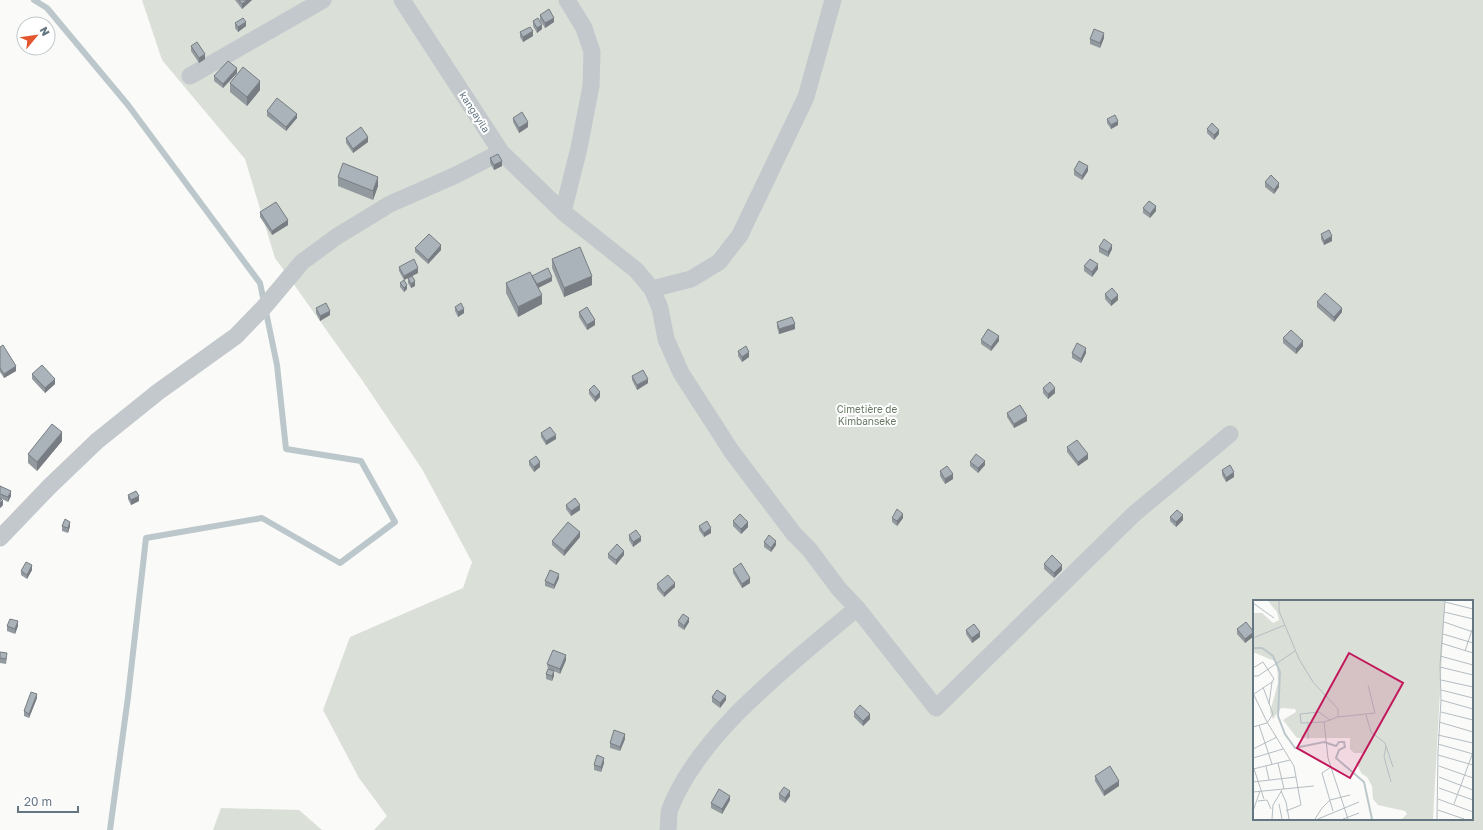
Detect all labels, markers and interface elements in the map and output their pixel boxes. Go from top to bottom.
north arrow [16,16,56,56]
text: N [37,24,53,38]
street label: kangayila [457,89,493,135]
park label: Cimetière de Kimbanseke [837,403,898,427]
inset map [1253,600,1473,820]
scale bar [18,788,78,814]
text: 20 m [24,794,52,809]

